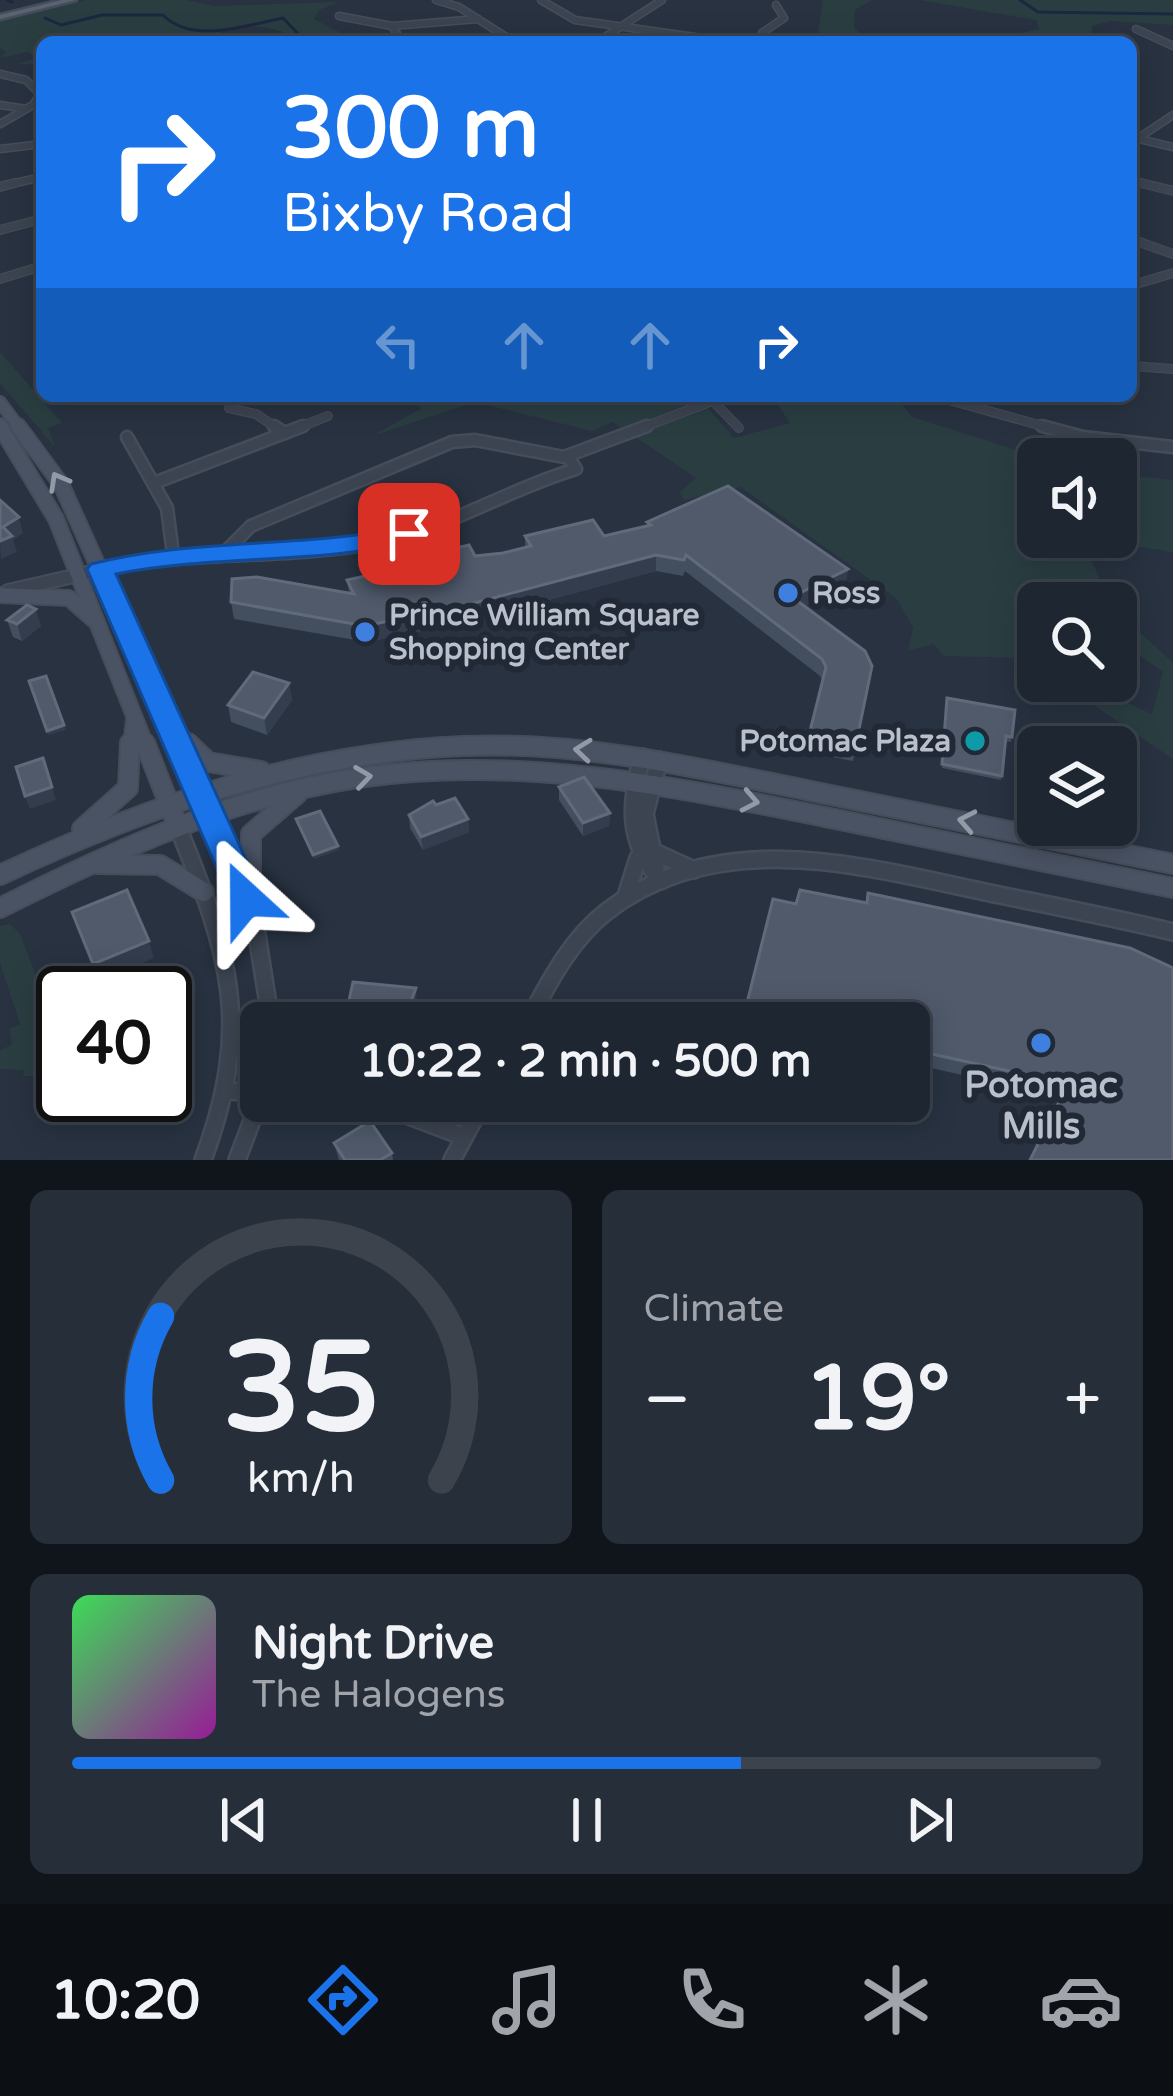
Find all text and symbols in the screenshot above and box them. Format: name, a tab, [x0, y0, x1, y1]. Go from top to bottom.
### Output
text: 300 m	[282, 79, 539, 180]
icon: right	[84, 84, 240, 240]
text: Bixby Road	[282, 181, 574, 246]
icon: left	[365, 312, 431, 378]
icon: ahead	[491, 312, 557, 378]
icon: ahead	[617, 312, 683, 378]
icon: right	[743, 312, 809, 378]
map controls	[1017, 438, 1137, 846]
button: sound	[1017, 438, 1137, 558]
one-way arrow	[49, 472, 72, 493]
pin	[358, 483, 460, 585]
icon: arrive	[376, 501, 442, 567]
place label: Ross	[812, 575, 880, 612]
marker: Ross	[775, 580, 801, 606]
button: search	[1017, 582, 1137, 702]
place label: Prince William Square Shopping Center	[389, 597, 699, 668]
marker: Prince William Square Shopping Center	[352, 619, 378, 645]
place label: Potomac Plaza	[739, 723, 951, 760]
button: layers	[1017, 726, 1137, 846]
marker: Potomac Plaza	[962, 728, 988, 754]
one-way arrow	[573, 738, 592, 763]
one-way arrow	[354, 765, 373, 791]
one-way arrow	[739, 788, 759, 813]
one-way arrow	[957, 809, 977, 835]
position arrow	[183, 836, 309, 962]
speed limit sign: 40	[36, 966, 192, 1122]
marker: Potomac Mills	[1028, 1030, 1054, 1056]
text: 10:22 · 2 min · 500 m	[359, 1035, 811, 1089]
place label: Potomac Mills	[964, 1064, 1118, 1148]
text: Climate	[644, 1285, 784, 1332]
text: 35	[222, 1314, 379, 1465]
text: 19°	[804, 1345, 951, 1454]
text: −	[644, 1360, 691, 1440]
text: +	[1064, 1360, 1101, 1440]
text: km/h	[247, 1453, 355, 1504]
text: Night Drive	[252, 1617, 494, 1671]
text: The Halogens	[252, 1671, 505, 1718]
icon: previous	[211, 1787, 277, 1853]
icon: pause	[554, 1787, 620, 1853]
icon: next	[897, 1787, 963, 1853]
icon: directions	[301, 1958, 385, 2042]
icon: music	[485, 1958, 569, 2042]
icon: phone	[670, 1958, 754, 2042]
icon: climate	[854, 1958, 938, 2042]
icon: car	[1039, 1958, 1123, 2042]
text: 10:20	[50, 1968, 200, 2033]

